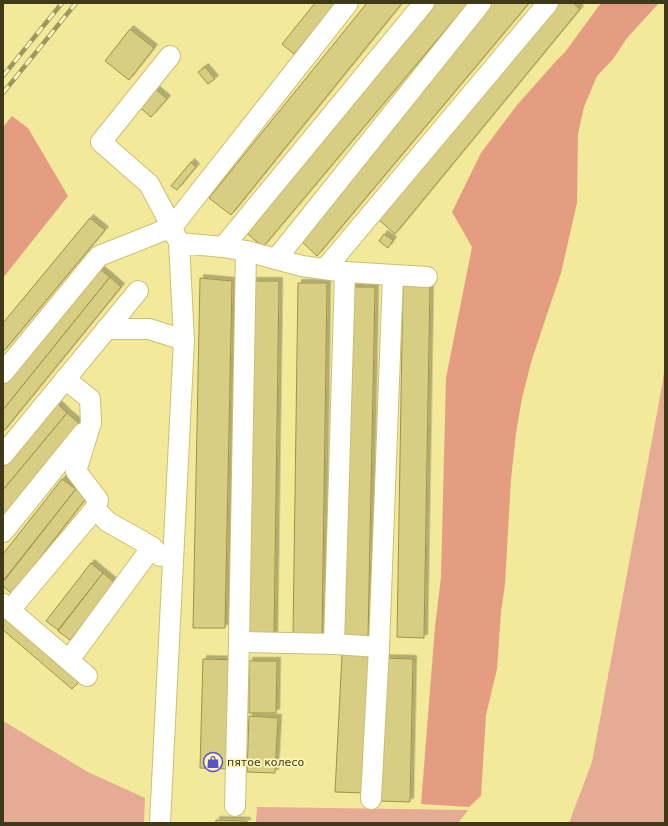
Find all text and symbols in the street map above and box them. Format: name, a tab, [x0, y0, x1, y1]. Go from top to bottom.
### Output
shop icon: пятое колесо	[202, 751, 224, 773]
place label: пятое колесо	[227, 756, 304, 769]

